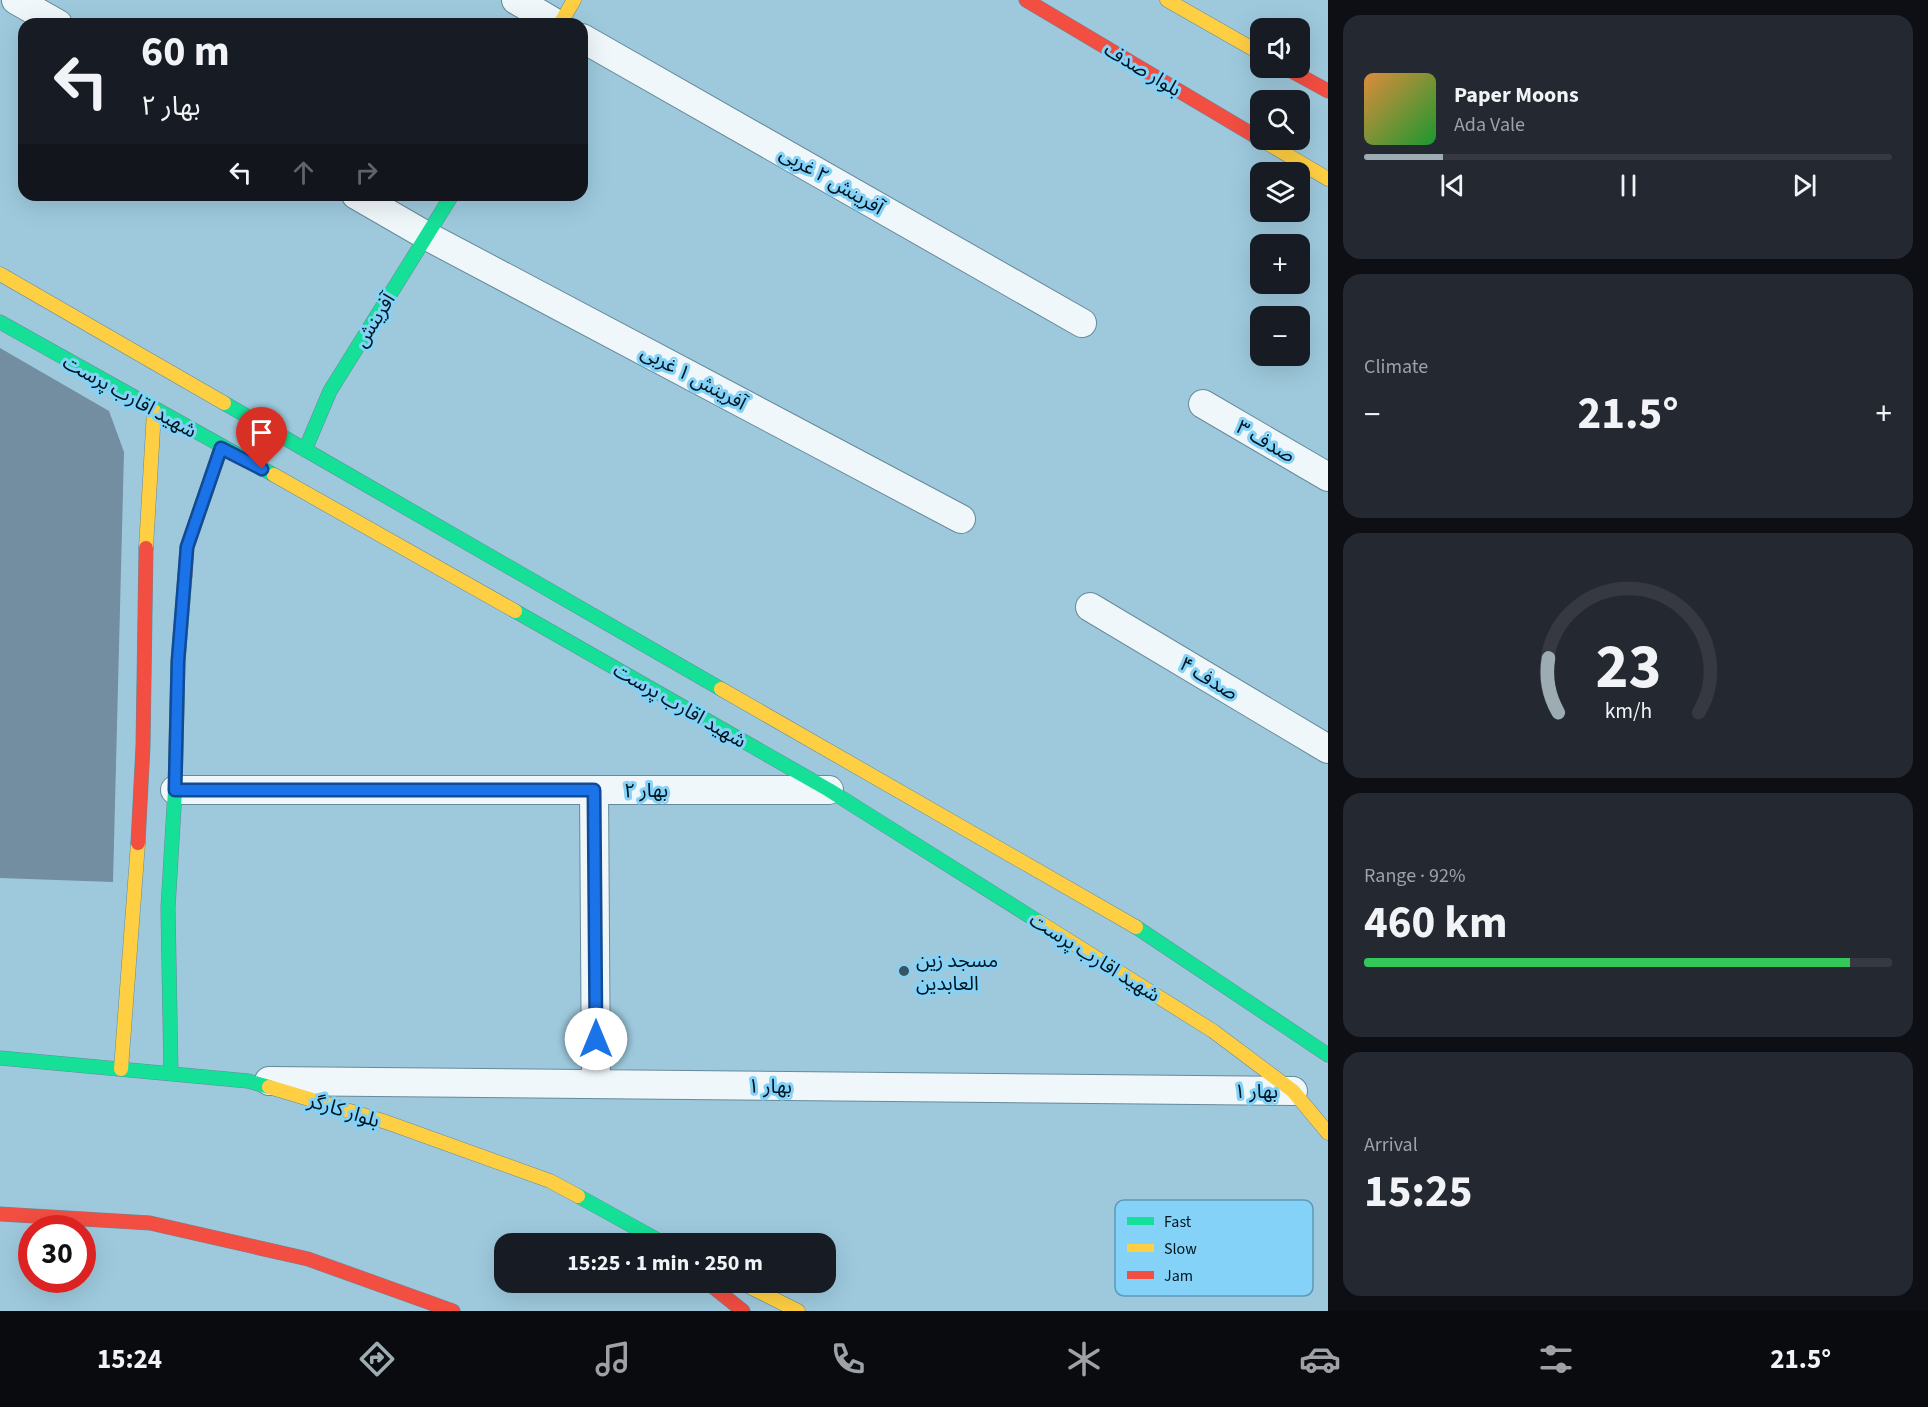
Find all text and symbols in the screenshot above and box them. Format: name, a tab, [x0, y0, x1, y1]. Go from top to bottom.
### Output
map controls	[1250, 18, 1310, 366]
button: sound	[1250, 18, 1310, 78]
text: 60 m	[141, 22, 230, 82]
street label: بلوار صدف	[1099, 36, 1186, 104]
icon: left	[42, 42, 120, 120]
text: Paper Moons	[1454, 79, 1579, 111]
text: بهار ۲	[141, 87, 201, 126]
button: search	[1250, 90, 1310, 150]
text: Ada Vale	[1454, 111, 1525, 139]
street label: آفرینش ۲ غربی	[774, 140, 890, 223]
icon: left	[224, 156, 257, 189]
icon: ahead	[287, 156, 320, 189]
icon: right	[350, 156, 383, 189]
button: layers	[1250, 162, 1310, 222]
icon: previous	[1436, 169, 1469, 202]
icon: pause	[1612, 169, 1645, 202]
icon: next	[1788, 169, 1821, 202]
button: +	[1250, 234, 1310, 294]
street label: آفرینش	[347, 287, 403, 353]
button: −	[1250, 306, 1310, 366]
street label: آفرینش ۱ غربی	[636, 338, 752, 418]
street label: شهید اقارب پرست	[57, 348, 202, 445]
text: Climate	[1364, 353, 1428, 381]
text: 21.5°	[1577, 382, 1679, 446]
text: −	[1364, 391, 1380, 438]
text: +	[1876, 391, 1892, 438]
pin	[236, 407, 287, 469]
street label: صدف ۳	[1231, 414, 1300, 470]
icon: arrive	[245, 416, 278, 449]
text: 23	[1595, 623, 1661, 712]
street label: صدف ۴	[1174, 650, 1243, 707]
street label: شهید اقارب پرست	[608, 656, 751, 755]
text: km/h	[1604, 696, 1652, 727]
street label: بهار ۲	[624, 777, 668, 805]
text: Range · 92%	[1364, 862, 1465, 890]
text: 460 km	[1364, 891, 1508, 955]
street label: شهید اقارب پرست	[1024, 906, 1165, 1009]
place label: مسجد زین العابدین	[916, 947, 998, 998]
marker: مسجد زین العابدین	[897, 964, 911, 978]
position arrow	[564, 1007, 628, 1071]
street label: بهار ۱	[748, 1073, 792, 1101]
street label: بهار ۱	[1234, 1078, 1278, 1106]
street label: بلوار کارگر	[303, 1087, 383, 1135]
text: Arrival	[1364, 1131, 1418, 1159]
text: 15:25	[1364, 1160, 1473, 1224]
legend	[1115, 1200, 1313, 1296]
text: Fast	[1164, 1211, 1192, 1233]
speed limit sign: 30	[18, 1215, 96, 1293]
text: Slow	[1164, 1238, 1197, 1260]
text: 15:25 · 1 min · 250 m	[567, 1247, 763, 1279]
text: Jam	[1164, 1265, 1193, 1287]
icon: directions	[356, 1338, 398, 1380]
icon: music	[592, 1338, 634, 1380]
icon: phone	[827, 1338, 869, 1380]
icon: climate	[1063, 1338, 1105, 1380]
icon: car	[1299, 1338, 1341, 1380]
icon: filters	[1535, 1338, 1577, 1380]
text: 15:24	[97, 1340, 162, 1379]
text: 21.5°	[1770, 1340, 1831, 1379]

